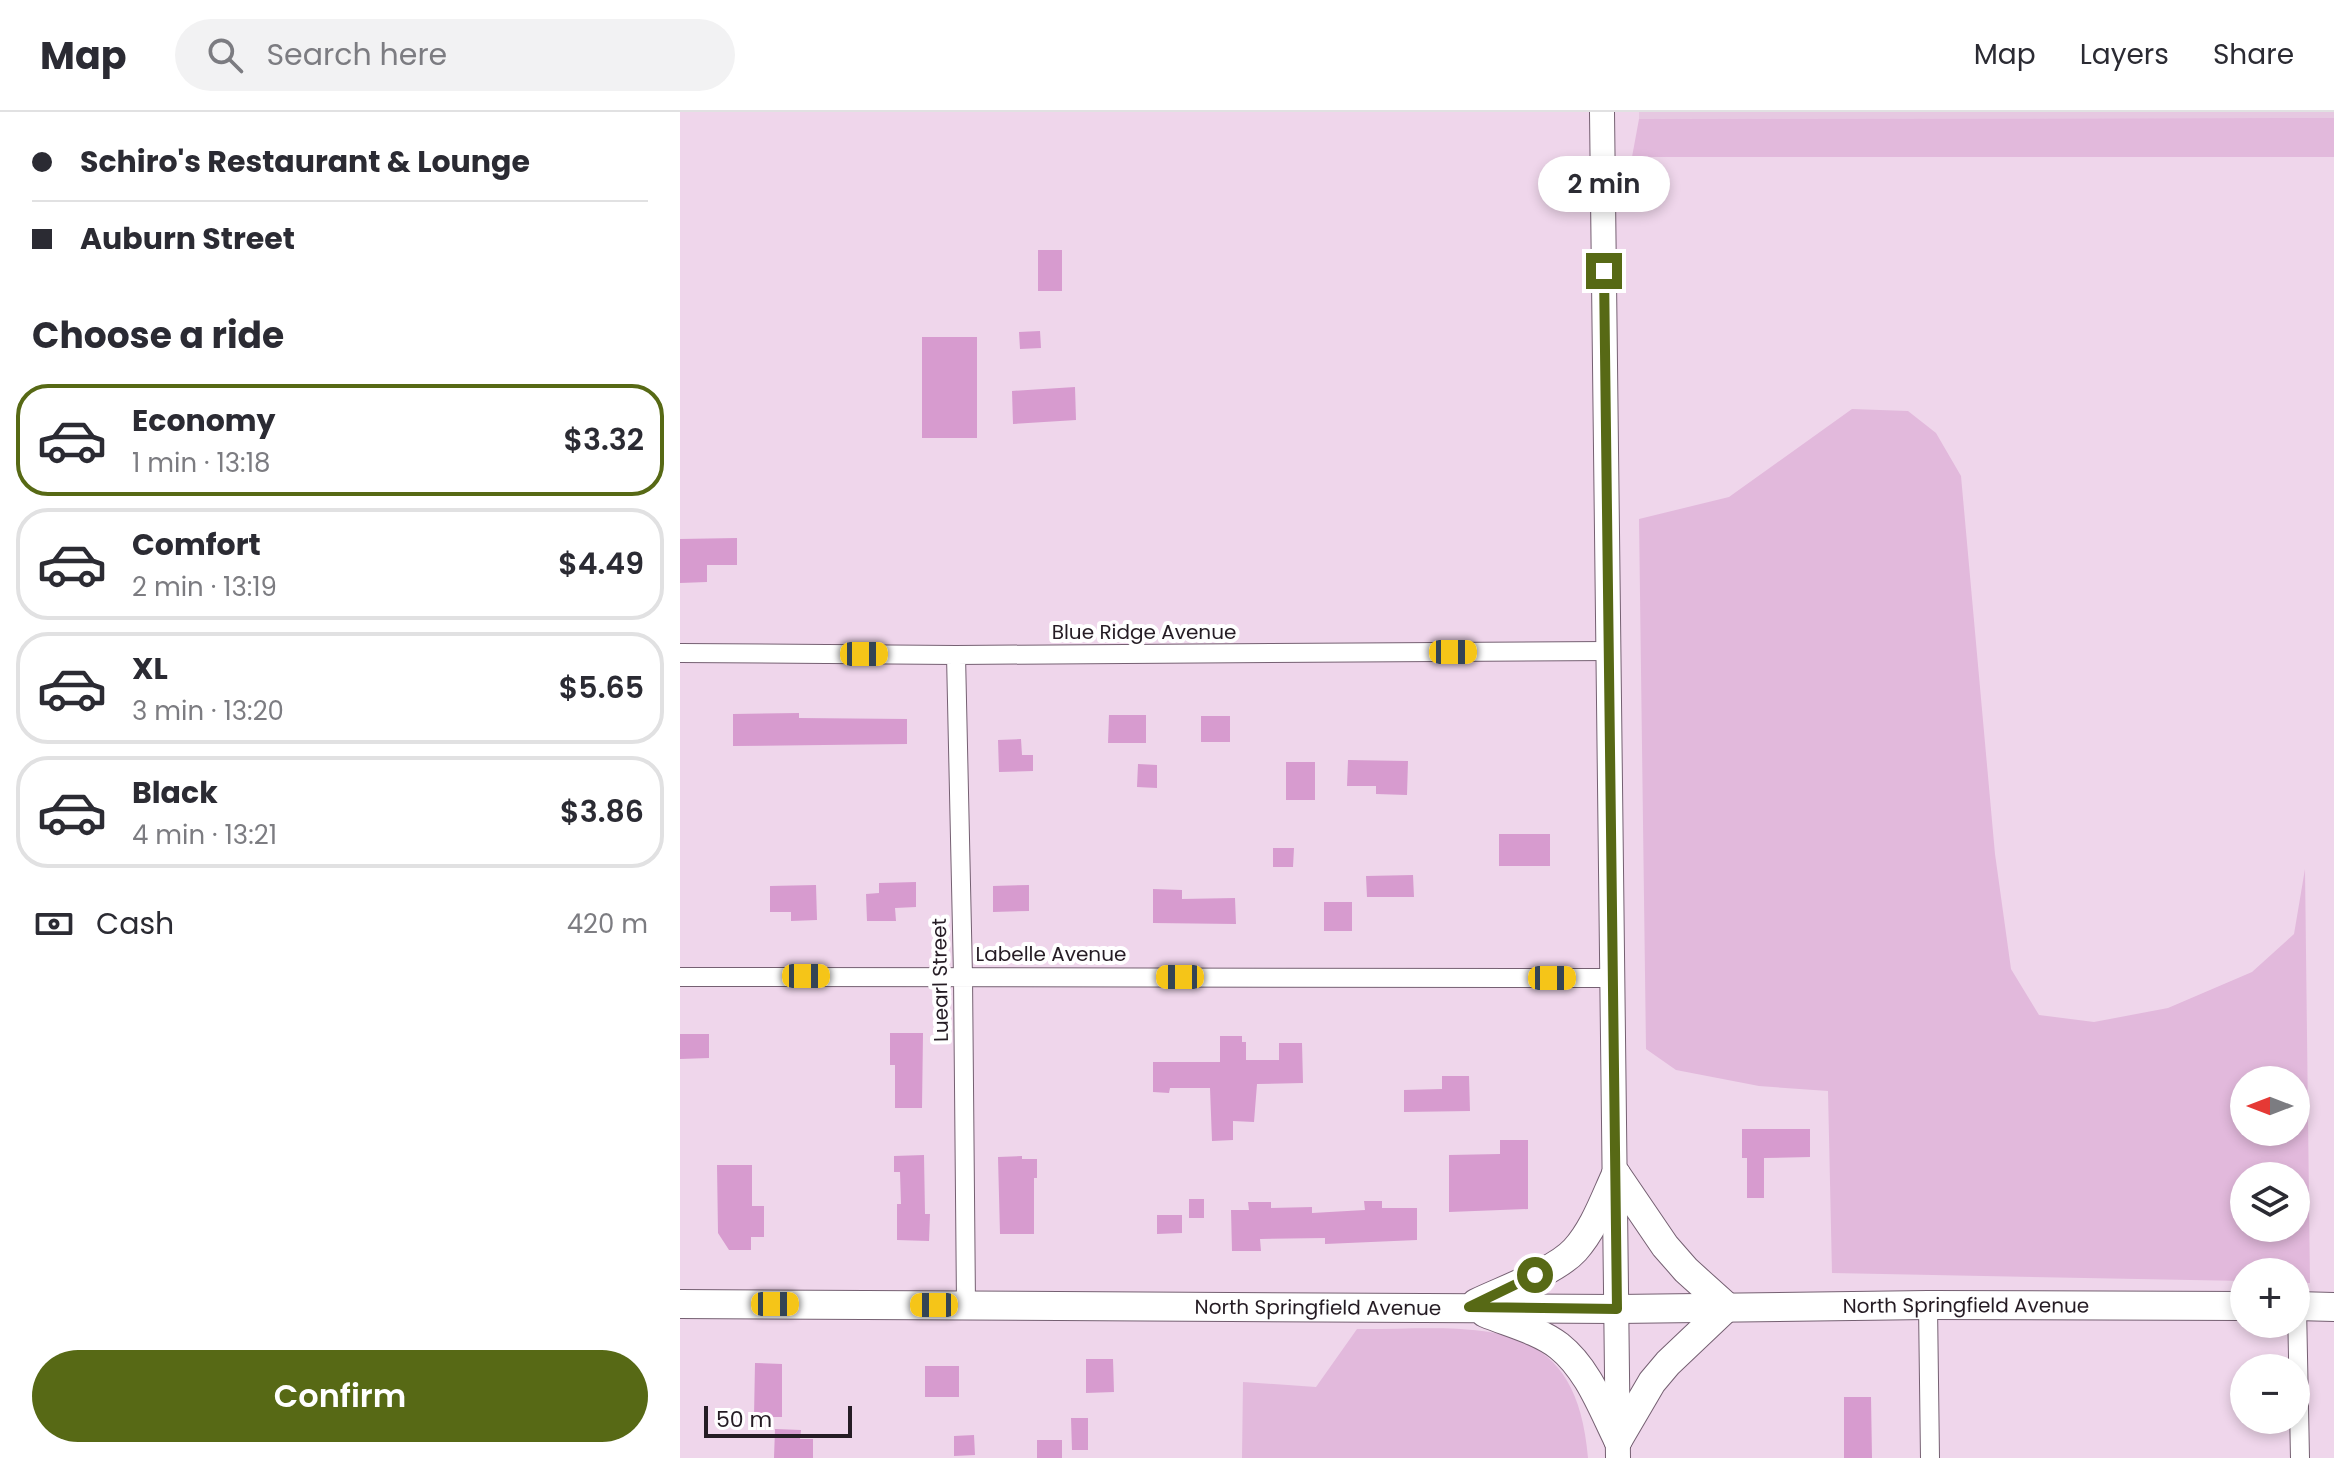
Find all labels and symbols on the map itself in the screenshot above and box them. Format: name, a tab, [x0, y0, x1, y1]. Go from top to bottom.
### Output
callout: 2 min	[1538, 155, 1670, 211]
route end	[1586, 253, 1622, 289]
street label: Blue Ridge Avenue	[1052, 618, 1236, 646]
car	[1429, 640, 1477, 664]
car	[840, 642, 888, 666]
street label: Luearl Street	[925, 918, 955, 1042]
street label: Labelle Avenue	[976, 940, 1126, 968]
car	[782, 964, 830, 988]
car	[1156, 965, 1204, 989]
car	[1528, 966, 1576, 990]
north arrow	[2230, 1066, 2310, 1146]
route start	[1517, 1257, 1553, 1293]
street label: North Springfield Avenue	[1842, 1291, 2089, 1320]
car	[751, 1292, 799, 1316]
car	[910, 1293, 958, 1317]
street label: North Springfield Avenue	[1195, 1293, 1441, 1322]
scale bar	[704, 1402, 852, 1438]

